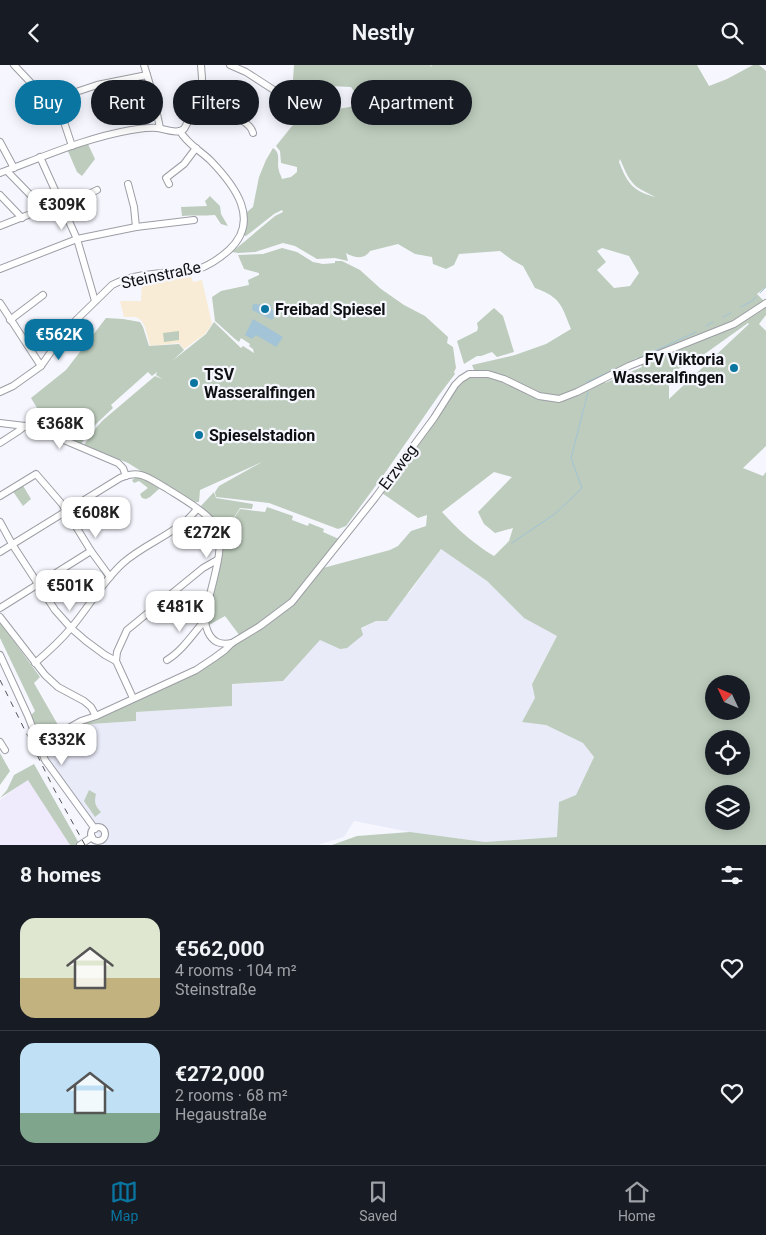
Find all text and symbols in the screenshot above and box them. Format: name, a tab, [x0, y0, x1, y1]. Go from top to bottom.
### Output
icon: back	[20, 19, 48, 47]
icon: search	[718, 19, 746, 47]
text: Nestly	[352, 20, 414, 45]
chip: Buy	[15, 80, 81, 125]
chip: Rent	[91, 80, 163, 125]
chip: Filters	[173, 80, 259, 125]
chip: New	[269, 80, 341, 125]
chip: Apartment	[351, 80, 472, 125]
pin: €309K	[27, 189, 97, 231]
text: €309K	[39, 195, 85, 214]
street label: Steinstraße	[119, 257, 203, 293]
place label: Freibad Spiesel	[275, 300, 386, 319]
marker: Freibad Spiesel	[259, 303, 271, 315]
pin: €562K	[24, 319, 94, 361]
text: €562K	[36, 325, 82, 344]
place label: FV Viktoria Wasseralfingen	[613, 350, 724, 387]
marker: FV Viktoria Wasseralfingen	[728, 362, 740, 374]
place label: TSV Wasseralfingen	[204, 365, 315, 402]
marker: TSV Wasseralfingen	[188, 377, 200, 389]
pin: €368K	[25, 407, 95, 450]
text: €368K	[37, 414, 83, 433]
place label: Spieselstadion	[209, 426, 315, 445]
marker: Spieselstadion	[193, 429, 205, 441]
street label: Erzweg	[375, 441, 421, 493]
pin: €608K	[61, 497, 131, 539]
text: €608K	[73, 503, 119, 522]
pin: €272K	[172, 517, 242, 559]
text: €272K	[184, 523, 230, 542]
pin: €501K	[35, 569, 105, 612]
text: €501K	[47, 576, 93, 595]
pin: €481K	[145, 591, 215, 633]
text: €481K	[157, 597, 203, 616]
north arrow	[705, 675, 750, 720]
map controls	[705, 675, 750, 830]
pin: €332K	[27, 723, 97, 766]
text: €332K	[39, 730, 85, 749]
button: locate	[705, 730, 750, 775]
button: layers	[705, 785, 750, 830]
icon: filters	[718, 861, 746, 889]
text: 8 homes	[20, 863, 101, 887]
text: €562,000	[175, 937, 265, 961]
icon: home	[60, 938, 120, 998]
icon: heart	[718, 954, 746, 982]
text: 4 rooms · 104 m²	[175, 961, 297, 980]
text: Steinstraße	[175, 980, 256, 999]
text: €272,000	[175, 1062, 265, 1086]
icon: home	[60, 1063, 120, 1123]
icon: heart	[718, 1079, 746, 1107]
text: 2 rooms · 68 m²	[175, 1086, 288, 1105]
text: Hegaustraße	[175, 1105, 267, 1124]
tab: Map	[110, 1178, 138, 1224]
tab: Saved	[359, 1178, 397, 1224]
tab: Home	[618, 1178, 656, 1224]

